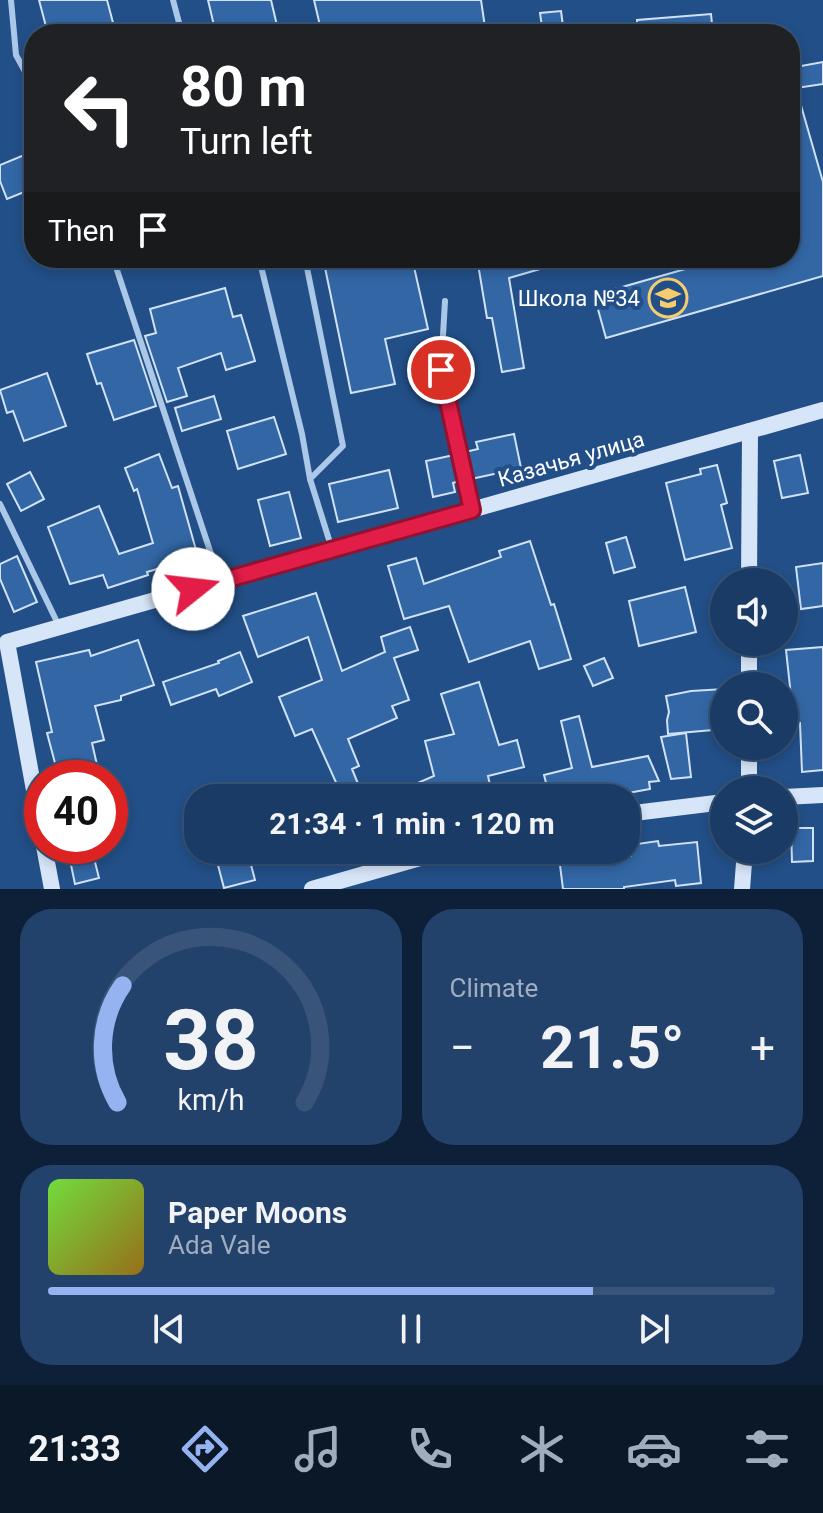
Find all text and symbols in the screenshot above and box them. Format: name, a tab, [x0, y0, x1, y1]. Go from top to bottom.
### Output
text: 80 m	[180, 54, 307, 120]
icon: left	[48, 56, 152, 160]
text: Turn left	[180, 121, 313, 163]
icon: arrive	[131, 208, 175, 252]
text: Then	[48, 213, 115, 248]
school or university icon: Школа №34	[647, 277, 689, 319]
place label: Школа №34	[518, 286, 640, 311]
pin	[407, 336, 475, 404]
icon: arrive	[419, 348, 463, 392]
street label: Казачья улица	[495, 426, 647, 492]
position arrow	[151, 547, 235, 631]
map controls	[710, 568, 798, 864]
button: sound	[710, 568, 798, 656]
button: search	[710, 672, 798, 760]
speed limit sign: 40	[24, 760, 128, 864]
button: layers	[710, 776, 798, 864]
text: 21:34 · 1 min · 120 m	[269, 806, 555, 841]
text: Climate	[450, 973, 538, 1003]
text: 38	[163, 992, 258, 1089]
text: 21.5°	[540, 1012, 684, 1083]
text: −	[450, 1022, 475, 1074]
text: +	[750, 1022, 775, 1074]
text: km/h	[177, 1083, 244, 1117]
text: Paper Moons	[168, 1195, 347, 1230]
text: Ada Vale	[168, 1230, 270, 1260]
icon: previous	[147, 1307, 191, 1351]
icon: pause	[389, 1307, 433, 1351]
icon: next	[632, 1307, 676, 1351]
icon: directions	[177, 1421, 233, 1477]
icon: music	[290, 1421, 346, 1477]
icon: phone	[402, 1421, 458, 1477]
icon: climate	[514, 1421, 570, 1477]
icon: car	[626, 1421, 682, 1477]
icon: filters	[739, 1421, 795, 1477]
text: 21:33	[28, 1428, 121, 1470]

